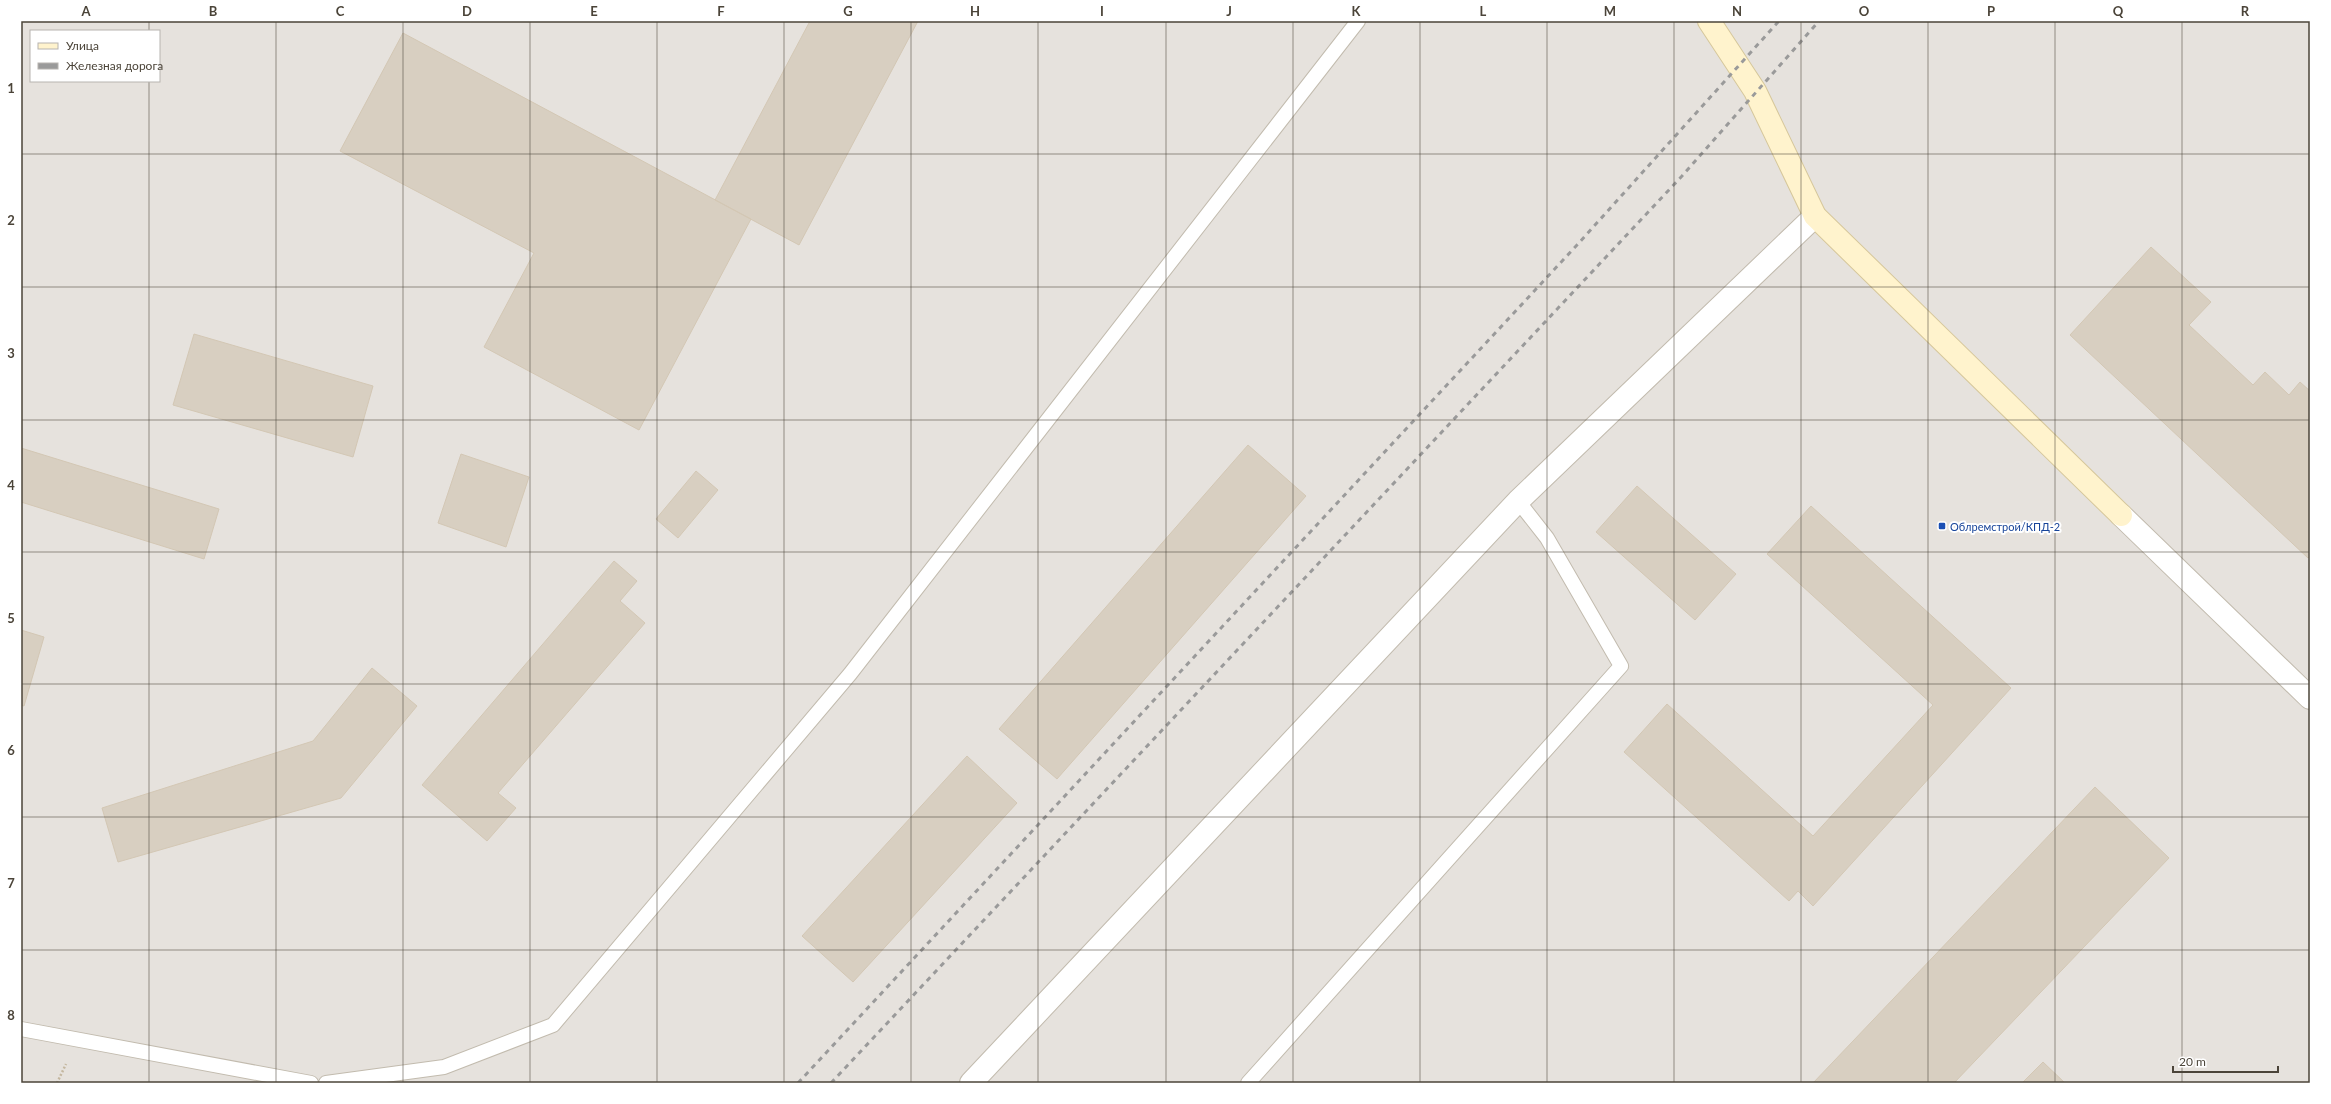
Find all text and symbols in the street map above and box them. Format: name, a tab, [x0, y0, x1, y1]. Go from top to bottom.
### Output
text: A	[80, 3, 91, 19]
text: B	[209, 3, 218, 19]
text: C	[336, 3, 345, 19]
text: D	[462, 3, 472, 19]
text: E	[590, 3, 598, 19]
text: F	[717, 3, 725, 19]
text: G	[843, 3, 853, 19]
text: H	[970, 3, 980, 19]
text: I	[1100, 3, 1104, 19]
text: J	[1226, 3, 1232, 19]
text: K	[1352, 3, 1362, 19]
text: L	[1480, 3, 1487, 19]
text: M	[1604, 3, 1616, 19]
text: N	[1732, 3, 1742, 19]
text: O	[1859, 3, 1870, 19]
text: P	[1987, 3, 1995, 19]
text: Q	[2113, 3, 2124, 19]
text: R	[2241, 3, 2250, 19]
legend	[30, 30, 160, 82]
text: Улица	[66, 38, 99, 53]
text: Железная дорога	[66, 58, 163, 73]
text: 1	[7, 80, 15, 96]
text: 2	[7, 212, 15, 228]
text: 3	[7, 345, 15, 361]
text: 4	[7, 477, 15, 493]
place label: Облремстрой/КПД-2	[1950, 520, 2060, 533]
marker: Облремстрой/КПД-2	[1937, 521, 1947, 531]
text: 5	[7, 610, 15, 626]
text: 6	[7, 742, 15, 758]
text: 7	[7, 875, 15, 891]
text: 8	[7, 1007, 15, 1023]
scale bar	[2173, 1048, 2278, 1074]
text: 20 m	[2179, 1054, 2206, 1069]

